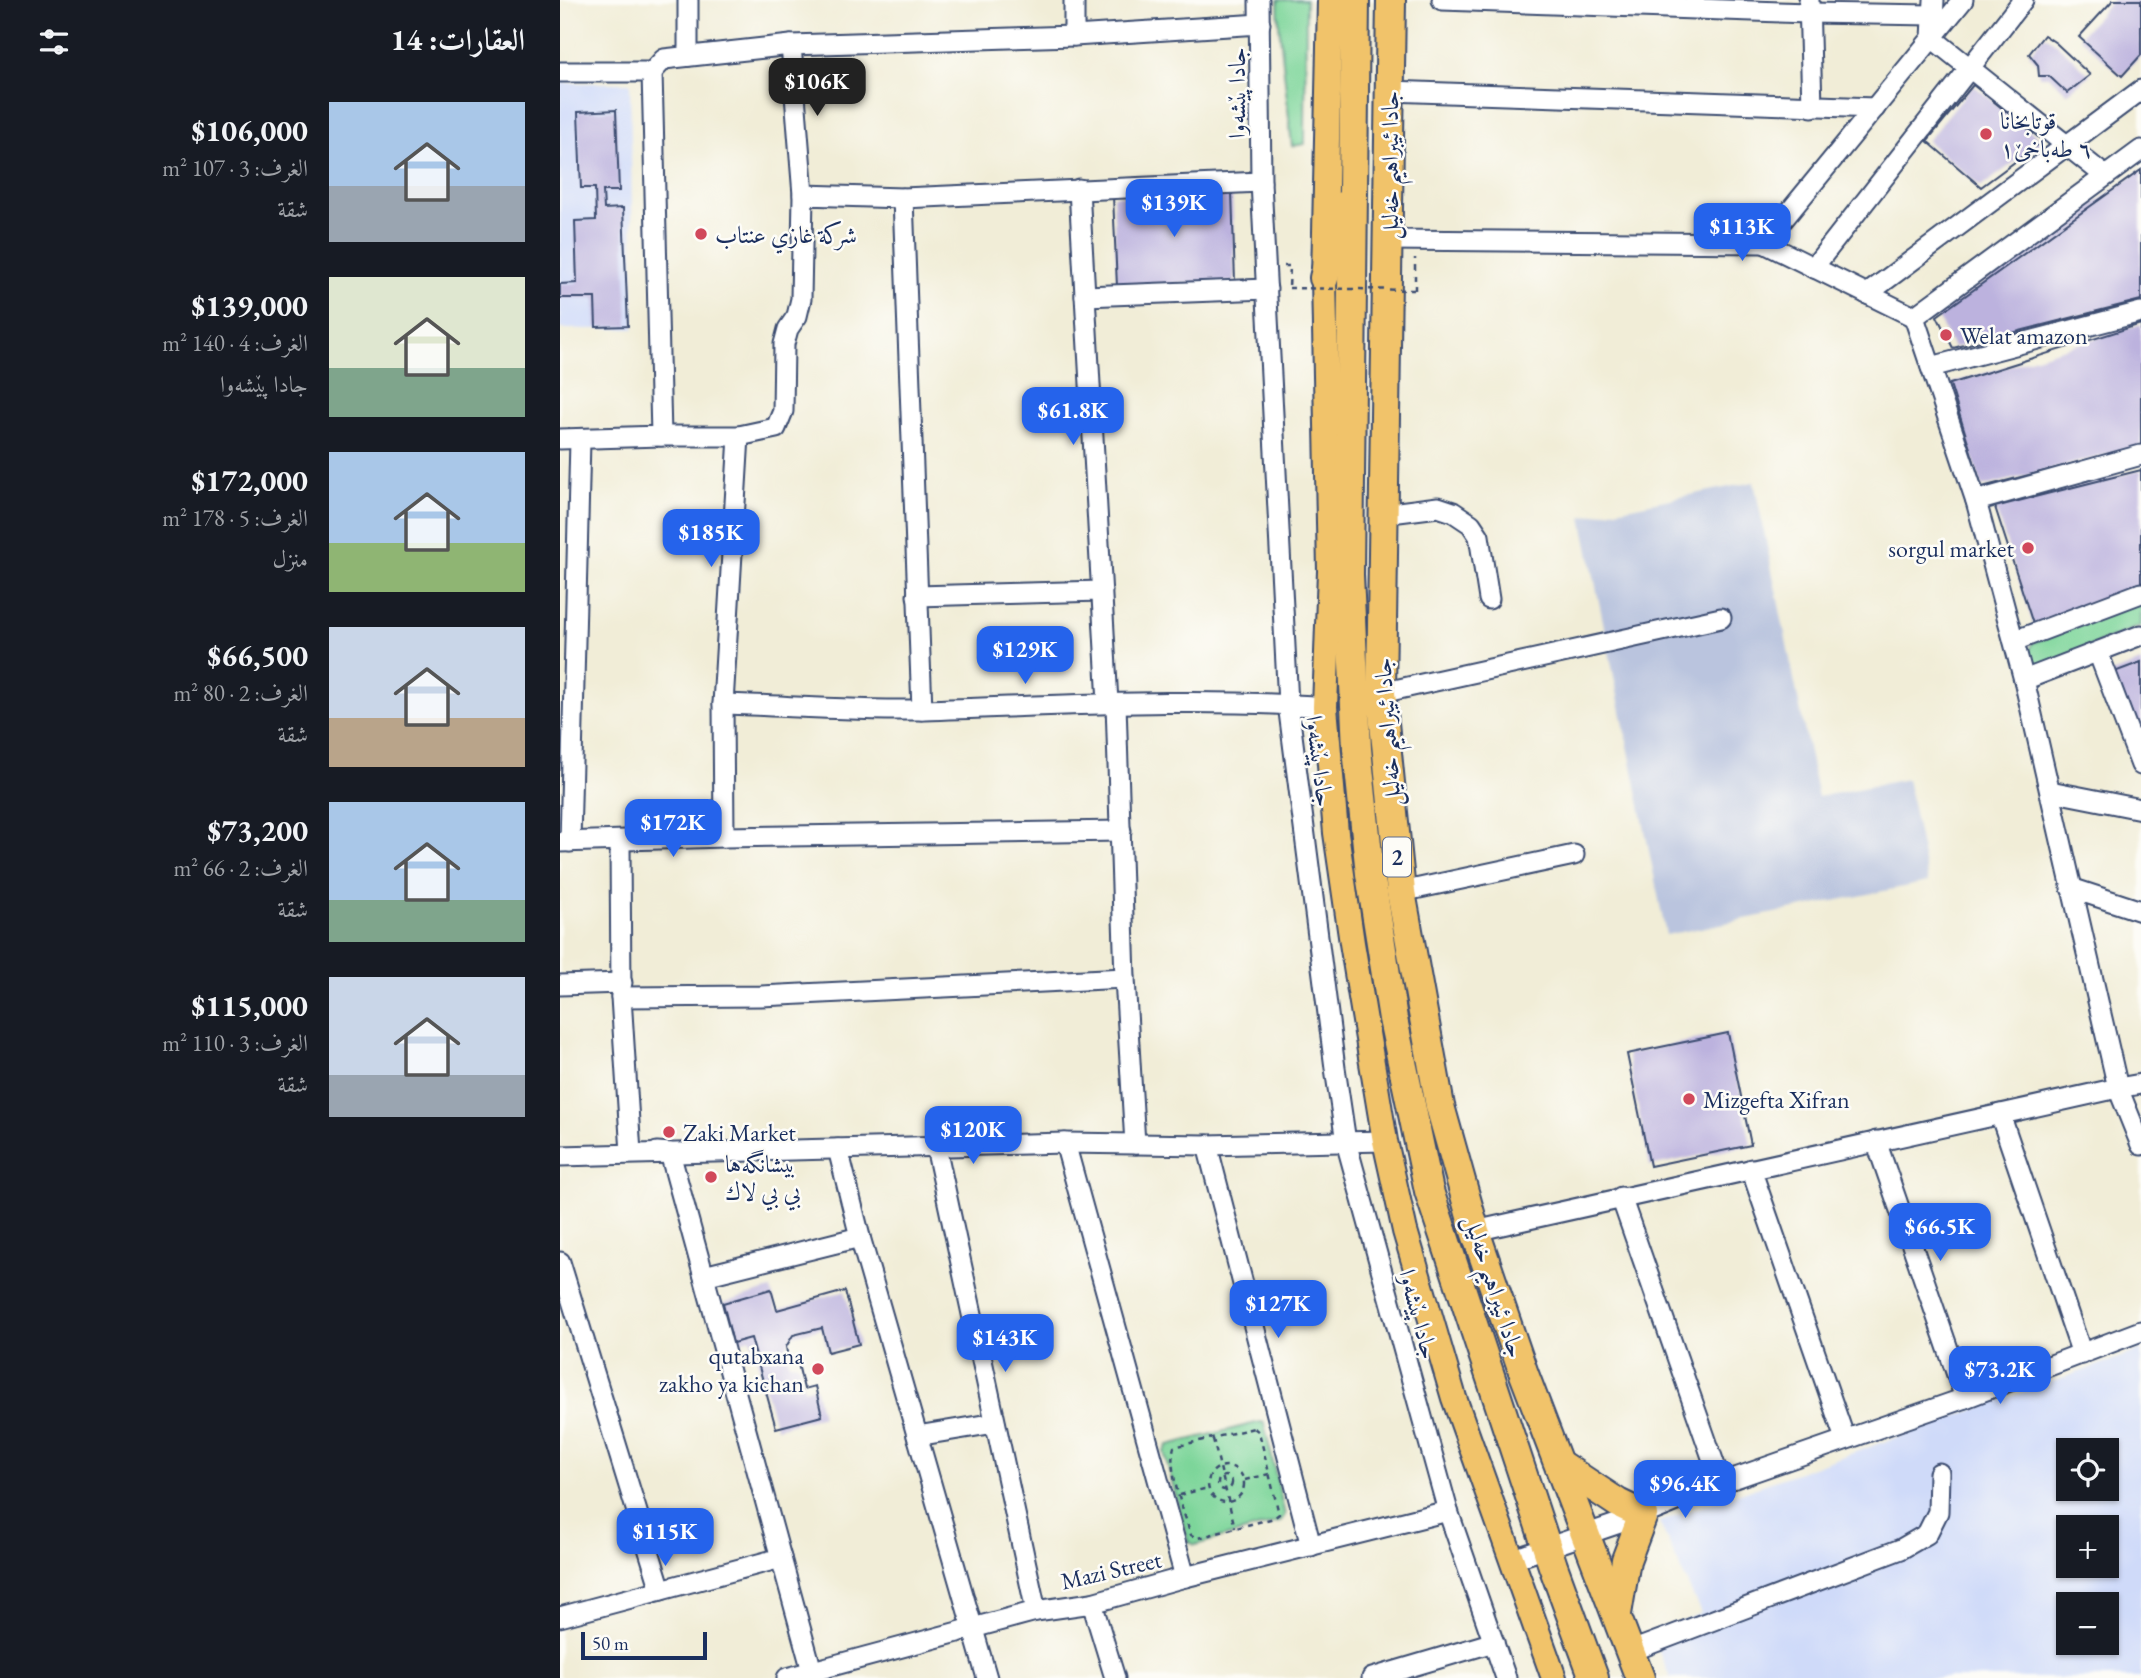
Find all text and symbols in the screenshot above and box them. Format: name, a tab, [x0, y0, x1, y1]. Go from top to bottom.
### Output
text: العقارات: 14	[390, 20, 525, 59]
icon: filters	[35, 23, 73, 61]
street label: جادا پێشەوا	[1221, 47, 1253, 139]
pin: $106K	[768, 58, 866, 118]
text: $106K	[785, 66, 849, 96]
street label: جادا ئیبراهیم خەلیل	[1374, 91, 1414, 239]
place label: قوتابخانا ۱٦ طەباخێ	[2000, 105, 2092, 164]
text: $106,000	[192, 111, 308, 150]
marker: قوتابخانا ۱٦ طەباخێ	[1978, 126, 1994, 142]
icon: home	[385, 130, 469, 214]
text: الغرف: 3 · 107 m²	[162, 153, 308, 183]
pin: $139K	[1125, 180, 1223, 239]
text: $139K	[1142, 187, 1206, 217]
text: شقة	[278, 194, 308, 224]
pin: $113K	[1693, 204, 1791, 263]
text: $113K	[1710, 211, 1774, 241]
place label: شركة غازي عنتاب	[715, 219, 857, 254]
marker: شركة غازي عنتاب	[693, 226, 709, 242]
text: $139,000	[192, 286, 308, 325]
icon: home	[385, 305, 469, 389]
place label: Welat amazon	[1960, 320, 2088, 351]
marker: Welat amazon	[1938, 327, 1954, 343]
text: الغرف: 4 · 140 m²	[162, 328, 308, 358]
text: جادا پێشەوا	[220, 369, 308, 399]
pin: $61.8K	[1016, 388, 1130, 447]
text: $61.8K	[1038, 395, 1108, 425]
text: $172,000	[192, 461, 308, 500]
icon: home	[385, 480, 469, 564]
text: الغرف: 5 · 178 m²	[162, 503, 308, 533]
pin: $185K	[662, 510, 760, 569]
text: $185K	[679, 517, 743, 547]
place label: sorgul market	[1888, 533, 2014, 564]
marker: sorgul market	[2020, 540, 2036, 556]
text: منزل	[273, 544, 308, 574]
pin: $129K	[976, 626, 1074, 686]
text: $129K	[993, 634, 1057, 664]
text: $66,500	[207, 636, 308, 675]
icon: home	[385, 655, 469, 739]
street label: جادا ئیبراهیم خەلیل	[1366, 656, 1417, 807]
text: الغرف: 2 · 80 m²	[173, 678, 308, 708]
street label: جادا پێشەوا	[1298, 714, 1341, 809]
text: شقة	[278, 719, 308, 749]
pin: $172K	[624, 800, 722, 859]
text: $172K	[641, 807, 705, 837]
text: $73,200	[207, 811, 308, 850]
icon: home	[385, 830, 469, 914]
road number: 2	[1383, 838, 1411, 876]
text: الغرف: 2 · 66 m²	[173, 853, 308, 883]
text: شقة	[278, 894, 308, 924]
text: $115,000	[192, 986, 308, 1025]
icon: home	[385, 1005, 469, 1089]
text: الغرف: 3 · 110 m²	[162, 1028, 308, 1058]
text: شقة	[278, 1069, 308, 1099]
place label: Mizgefta Xifran	[1703, 1084, 1850, 1115]
marker: Mizgefta Xifran	[1681, 1091, 1697, 1107]
pin: $120K	[924, 1106, 1022, 1166]
text: $120K	[941, 1114, 1005, 1144]
place label: Zaki Market	[683, 1117, 796, 1148]
marker: Zaki Market	[661, 1124, 677, 1140]
place label: بيشانگه‌ها بي بي لاك	[725, 1148, 801, 1211]
marker: بيشانگه‌ها بي بي لاك	[703, 1169, 719, 1185]
pin: $66.5K	[1883, 1204, 1997, 1263]
street label: جادا ئیبراهیم خەلیل	[1449, 1210, 1533, 1364]
text: $66.5K	[1905, 1211, 1975, 1241]
street label: جادا پێشەوا	[1391, 1266, 1446, 1363]
pin: $127K	[1229, 1280, 1327, 1340]
text: $127K	[1246, 1288, 1310, 1318]
pin: $143K	[956, 1314, 1054, 1374]
text: $143K	[973, 1322, 1037, 1352]
place label: qutabxana zakho ya kichan	[659, 1340, 804, 1399]
pin: $73.2K	[1943, 1346, 2057, 1406]
text: $73.2K	[1965, 1354, 2035, 1384]
marker: qutabxana zakho ya kichan	[810, 1361, 826, 1377]
map controls	[2056, 1438, 2119, 1655]
button: locate	[2056, 1438, 2119, 1501]
pin: $96.4K	[1628, 1460, 1742, 1520]
text: $96.4K	[1650, 1468, 1720, 1498]
pin: $115K	[616, 1508, 714, 1568]
button: +	[2056, 1515, 2119, 1578]
text: $115K	[633, 1516, 697, 1546]
street label: Mazi Street	[1057, 1543, 1165, 1597]
button: −	[2056, 1592, 2119, 1655]
scale bar	[581, 1629, 707, 1661]
text: 50 m	[592, 1631, 629, 1656]

